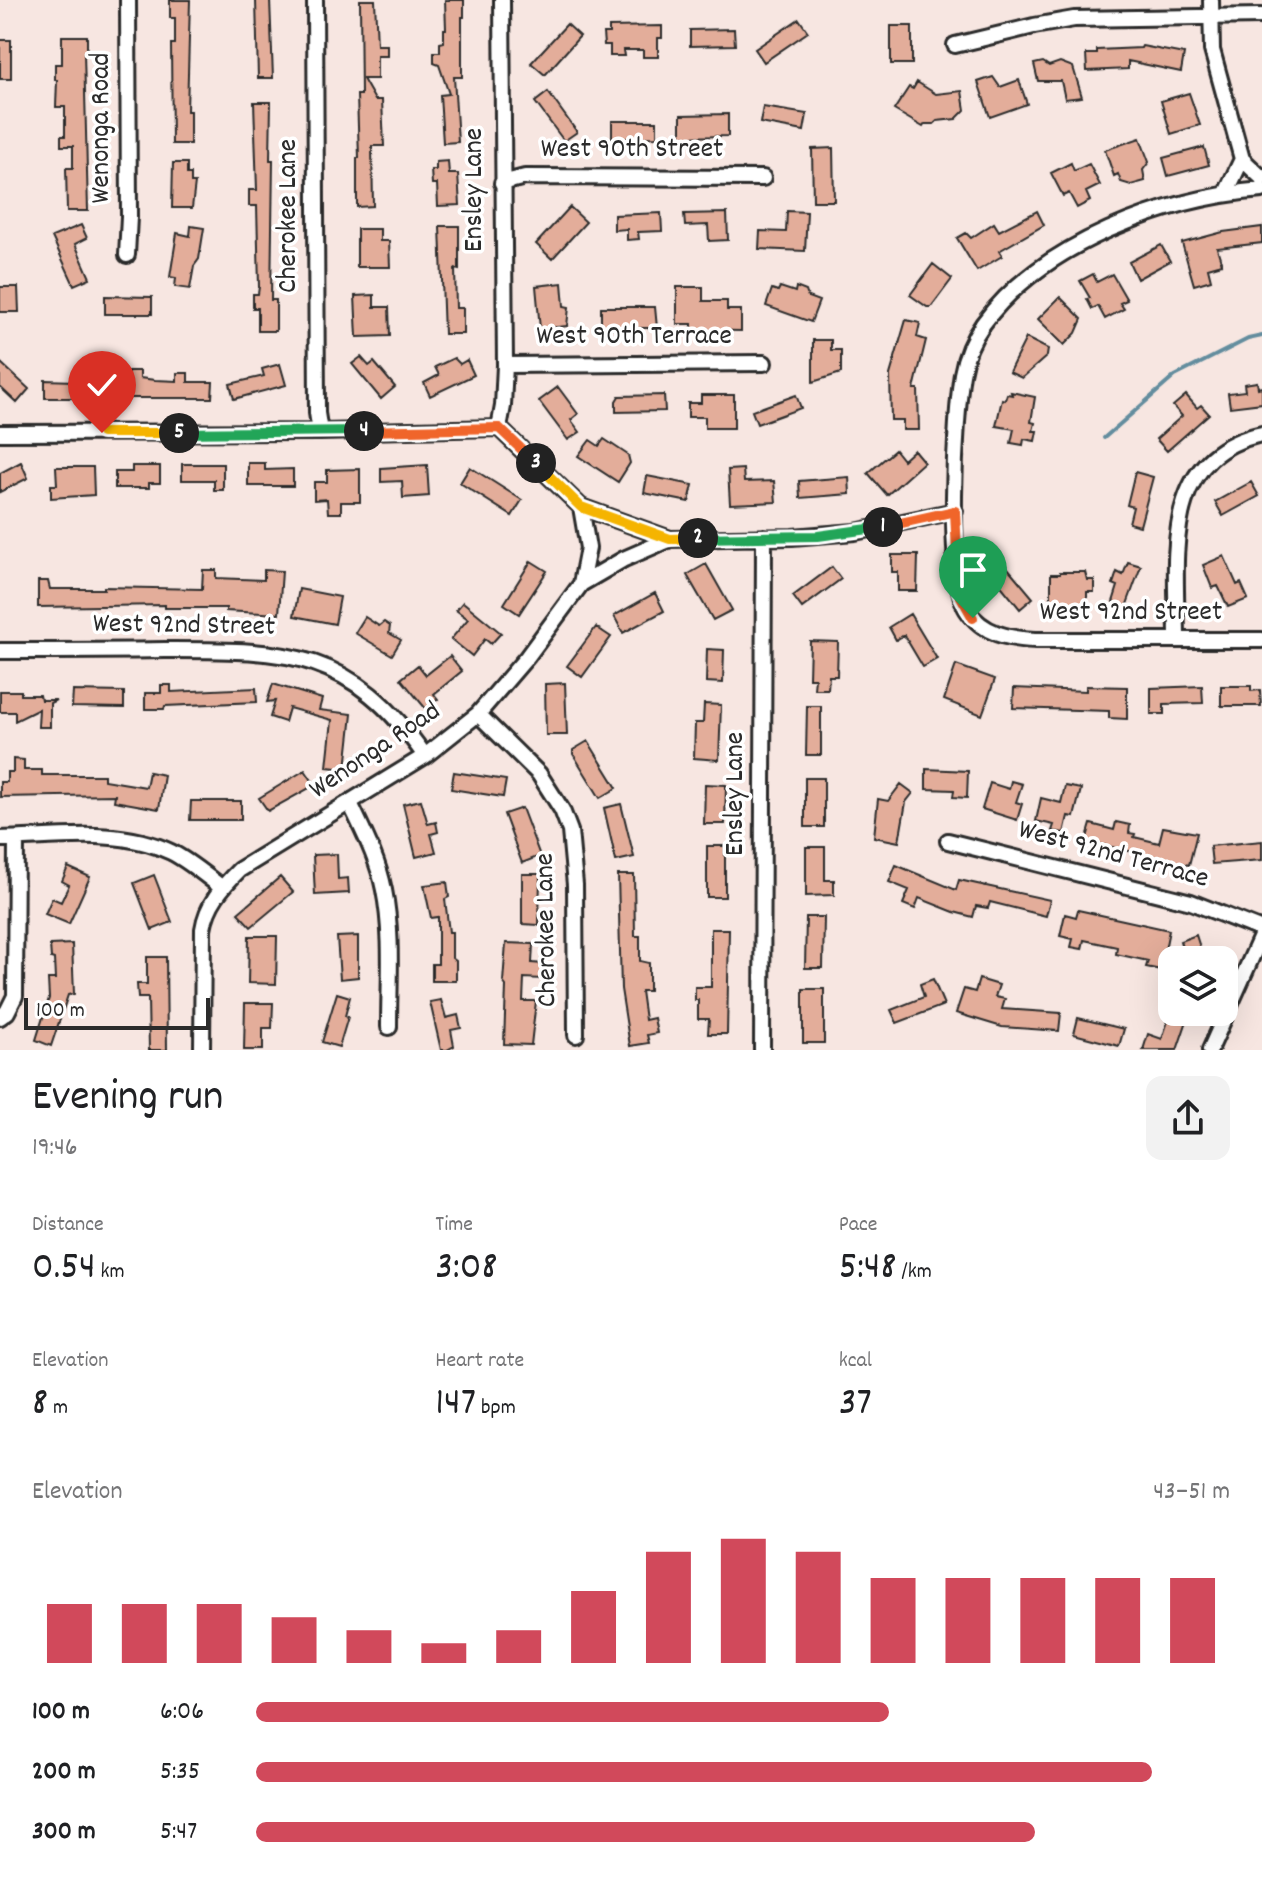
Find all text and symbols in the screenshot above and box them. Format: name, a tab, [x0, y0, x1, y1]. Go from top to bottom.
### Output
street label: Wenonga Road	[83, 53, 123, 203]
street label: Ensley Lane	[456, 128, 496, 252]
street label: West 90th Street	[541, 131, 723, 171]
street label: Cherokee Lane	[270, 139, 310, 293]
street label: West 90th Terrace	[536, 318, 732, 358]
pin	[68, 351, 136, 433]
icon: check	[80, 363, 124, 407]
pin: 4	[344, 411, 384, 451]
pin: 5	[159, 413, 199, 453]
text: 4	[359, 415, 369, 446]
text: 5	[174, 417, 184, 448]
pin: 3	[516, 443, 556, 483]
text: 3	[531, 447, 541, 478]
pin: 1	[863, 507, 903, 547]
text: 1	[881, 511, 885, 542]
pin: 2	[678, 518, 718, 558]
text: 2	[693, 522, 703, 553]
pin	[939, 536, 1007, 618]
icon: arrive	[951, 548, 995, 592]
street label: West 92nd Street	[1040, 594, 1222, 634]
street label: West 92nd Street	[92, 605, 276, 649]
street label: Wenonga Road	[302, 693, 450, 811]
street label: Ensley Lane	[717, 732, 757, 856]
street label: West 92nd Terrace	[1013, 811, 1213, 901]
street label: Cherokee Lane	[527, 853, 569, 1007]
map controls	[1158, 946, 1238, 1026]
button: layers	[1158, 946, 1238, 1026]
scale bar	[24, 994, 210, 1030]
text: 100 m	[36, 996, 85, 1027]
text: Evening run	[32, 1068, 223, 1131]
button: share	[1146, 1076, 1230, 1160]
text: 19:46	[32, 1130, 77, 1167]
text: Distance	[32, 1210, 104, 1241]
text: Time	[435, 1210, 473, 1241]
text: Pace	[839, 1210, 878, 1241]
text: 0.54	[32, 1241, 96, 1298]
text: 3:08	[435, 1241, 498, 1298]
text: 5:48	[839, 1241, 896, 1298]
text: km	[96, 1257, 125, 1288]
text: /km	[896, 1257, 932, 1288]
text: Elevation	[32, 1346, 109, 1377]
text: Heart rate	[435, 1346, 524, 1377]
text: kcal	[839, 1346, 872, 1377]
text: 8	[32, 1377, 48, 1434]
text: 147	[435, 1377, 476, 1434]
text: 37	[839, 1377, 872, 1434]
text: m	[48, 1393, 68, 1424]
text: bpm	[476, 1393, 516, 1424]
text: Elevation	[32, 1474, 122, 1511]
text: 43–51 m	[1153, 1474, 1230, 1511]
text: 100 m	[32, 1694, 90, 1731]
text: 6:06	[160, 1694, 204, 1731]
text: 200 m	[32, 1754, 96, 1791]
text: 5:35	[160, 1754, 200, 1791]
text: 300 m	[32, 1814, 96, 1851]
text: 5:47	[160, 1814, 197, 1851]

